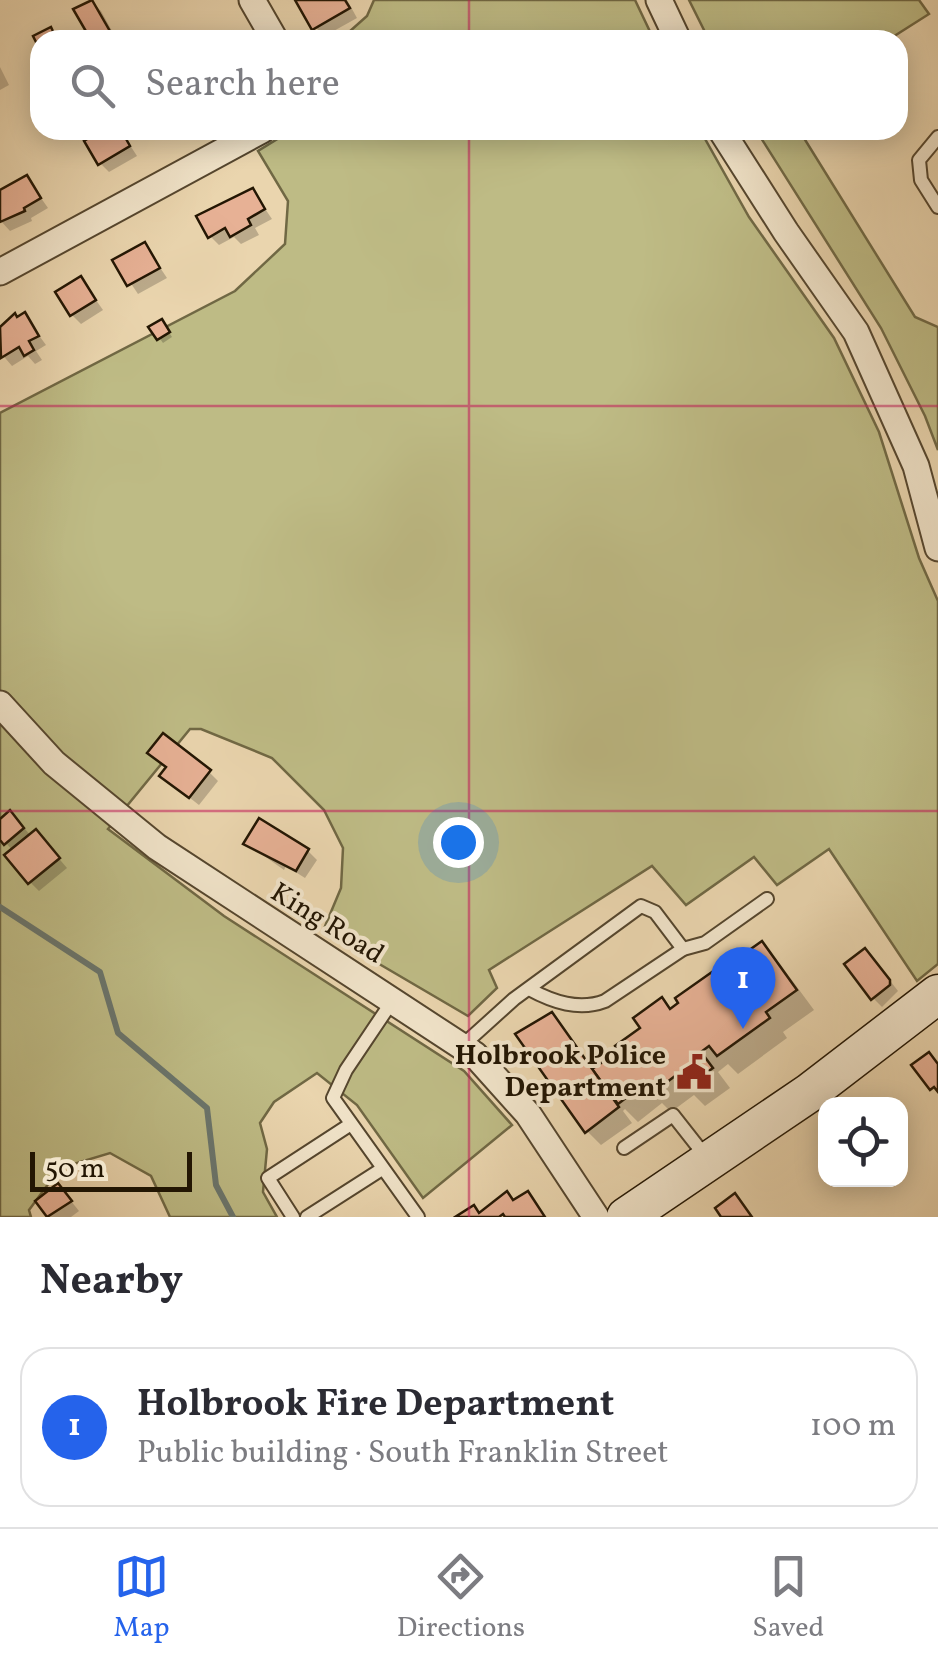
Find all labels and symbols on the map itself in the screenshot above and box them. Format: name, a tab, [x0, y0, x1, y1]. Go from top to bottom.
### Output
your location	[433, 817, 484, 868]
street label: King Road	[263, 874, 391, 974]
pin: 1	[710, 946, 776, 1029]
place label: Holbrook Police Department	[455, 1037, 666, 1108]
public building icon: Holbrook Police Department	[675, 1053, 713, 1091]
scale bar	[30, 1147, 192, 1192]

